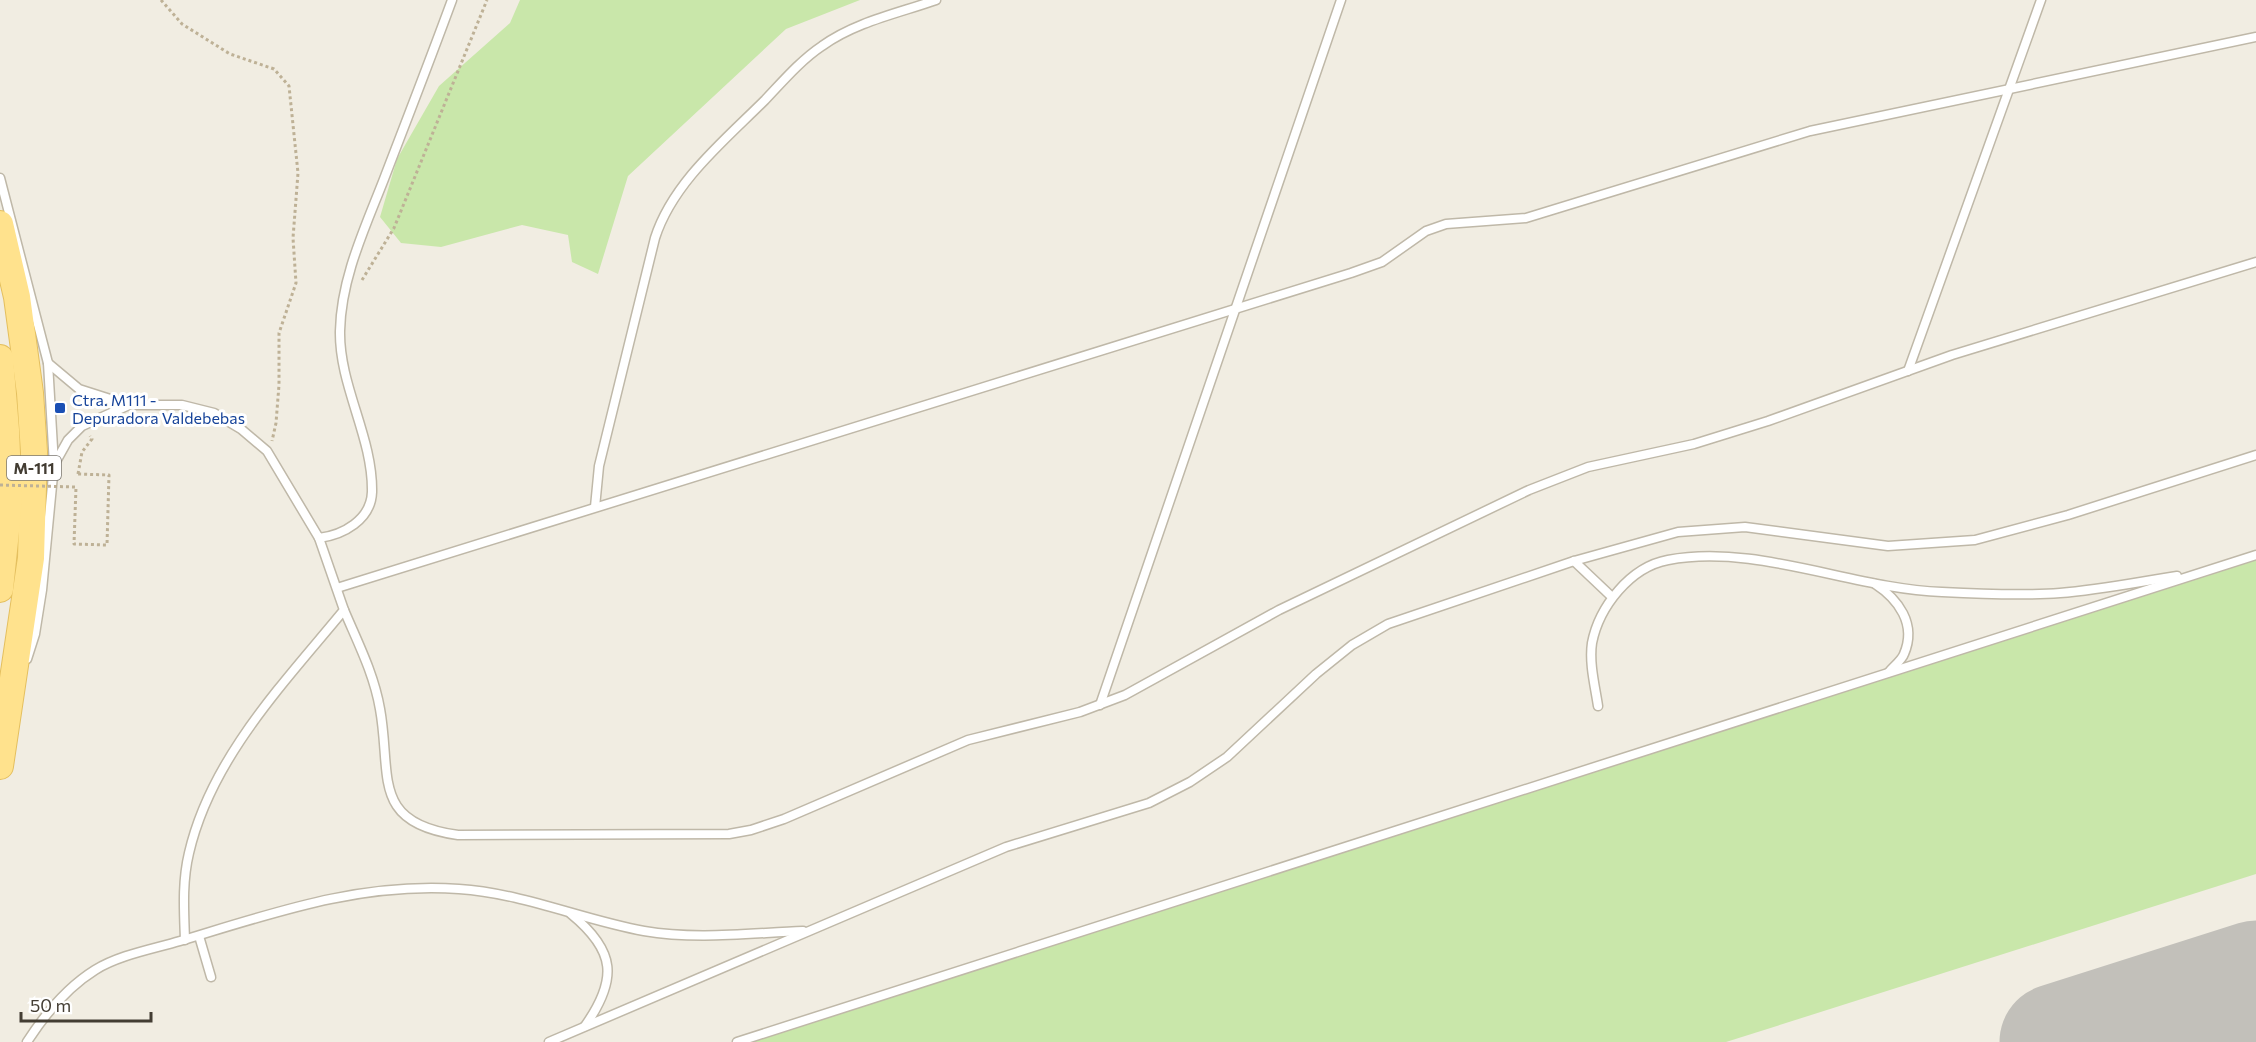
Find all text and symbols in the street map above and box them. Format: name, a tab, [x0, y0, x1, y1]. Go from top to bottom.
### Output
place label: Ctra. M111 - Depuradora Valdebebas	[72, 390, 245, 427]
marker: Ctra. M111 - Depuradora Valdebebas	[53, 401, 67, 415]
road number: M-111	[7, 456, 61, 480]
scale bar	[21, 985, 152, 1023]
text: 50 m	[30, 994, 71, 1016]

